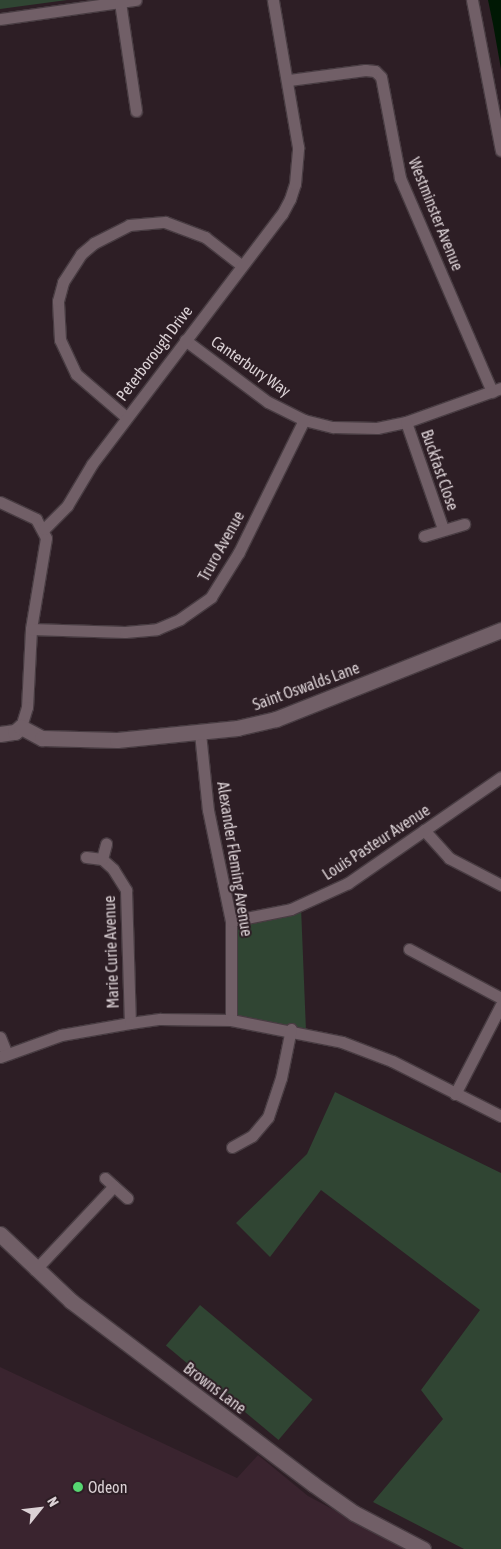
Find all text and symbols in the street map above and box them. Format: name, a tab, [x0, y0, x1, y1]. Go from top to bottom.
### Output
street label: Westminster Avenue	[405, 155, 467, 273]
street label: Peterborough Drive	[112, 302, 196, 404]
street label: Canterbury Way	[207, 332, 295, 400]
street label: Buckfast Close	[417, 427, 463, 513]
street label: Truro Avenue	[194, 508, 248, 584]
street label: Saint Oswalds Lane	[250, 658, 362, 714]
street label: Alexander Fleming Avenue	[213, 780, 257, 938]
street label: Louis Pasteur Avenue	[319, 800, 433, 884]
street label: Marie Curie Avenue	[99, 895, 123, 1009]
street label: Browns Lane	[180, 1358, 250, 1418]
place label: Odeon	[88, 1477, 127, 1497]
marker: Odeon	[72, 1481, 84, 1493]
north arrow	[15, 1484, 65, 1534]
text: N	[44, 1494, 62, 1509]

